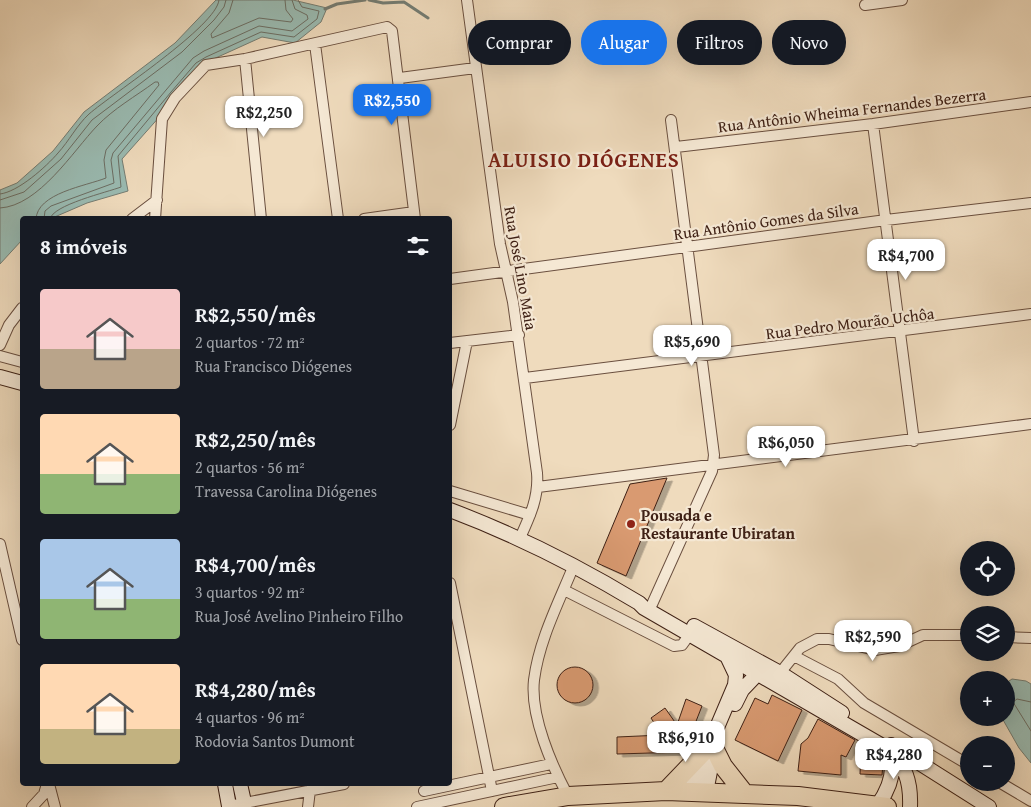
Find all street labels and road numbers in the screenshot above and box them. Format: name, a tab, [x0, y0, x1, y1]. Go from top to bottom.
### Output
street label: Rua Antônio Wheima Fernandes Bezerra	[717, 82, 988, 138]
street label: Rua Antônio Gomes da Silva	[672, 196, 860, 246]
street label: Rua José Lino Maia	[498, 204, 544, 332]
street label: Rua Pedro Mourão Uchôa	[764, 301, 936, 345]

